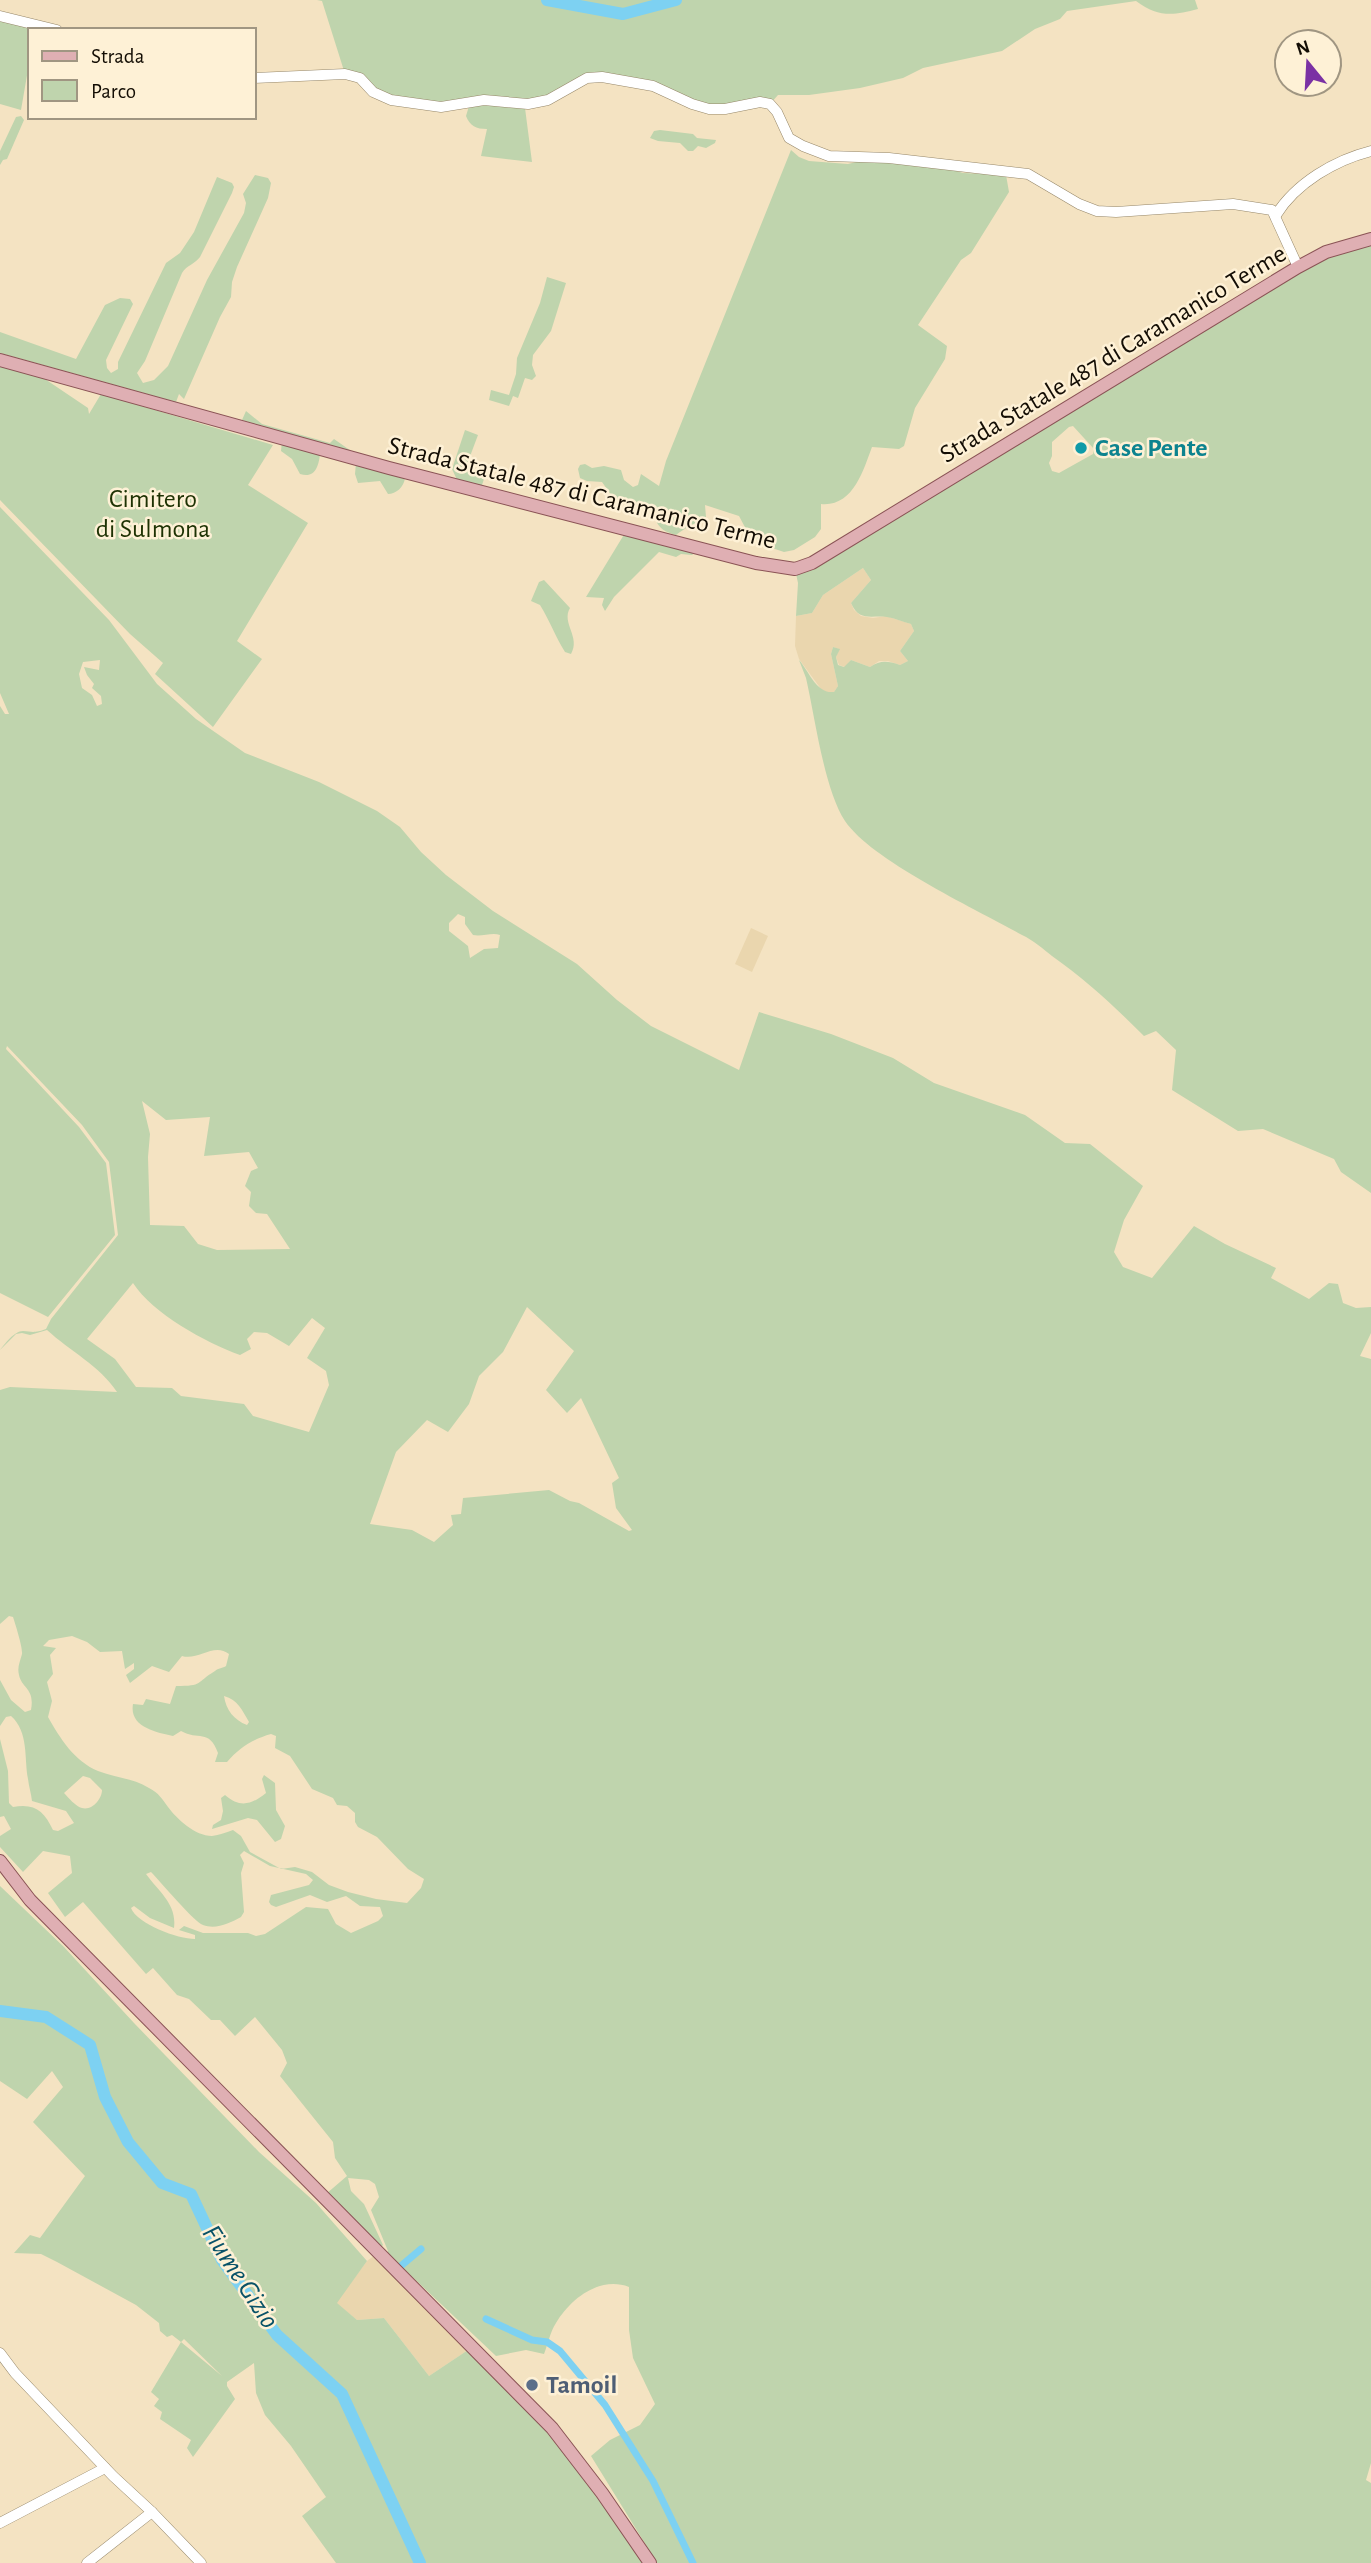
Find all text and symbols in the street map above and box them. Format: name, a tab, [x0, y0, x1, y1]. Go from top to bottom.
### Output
legend	[28, 28, 256, 119]
north arrow	[1273, 28, 1343, 98]
text: N	[1294, 37, 1312, 59]
text: Strada	[91, 46, 145, 67]
text: Parco	[91, 81, 136, 102]
street label: Strada Statale 487 di Caramanico Terme	[935, 240, 1291, 468]
street label: Strada Statale 487 di Caramanico Terme	[385, 432, 779, 554]
place label: Case Pente	[1095, 435, 1208, 461]
marker: Case Pente	[1073, 440, 1089, 456]
park label: Cimitero di Sulmona	[96, 486, 210, 542]
water label: Fiume Gizio	[196, 2220, 284, 2334]
place label: Tamoil	[546, 2372, 617, 2398]
marker: Tamoil	[524, 2377, 540, 2393]

